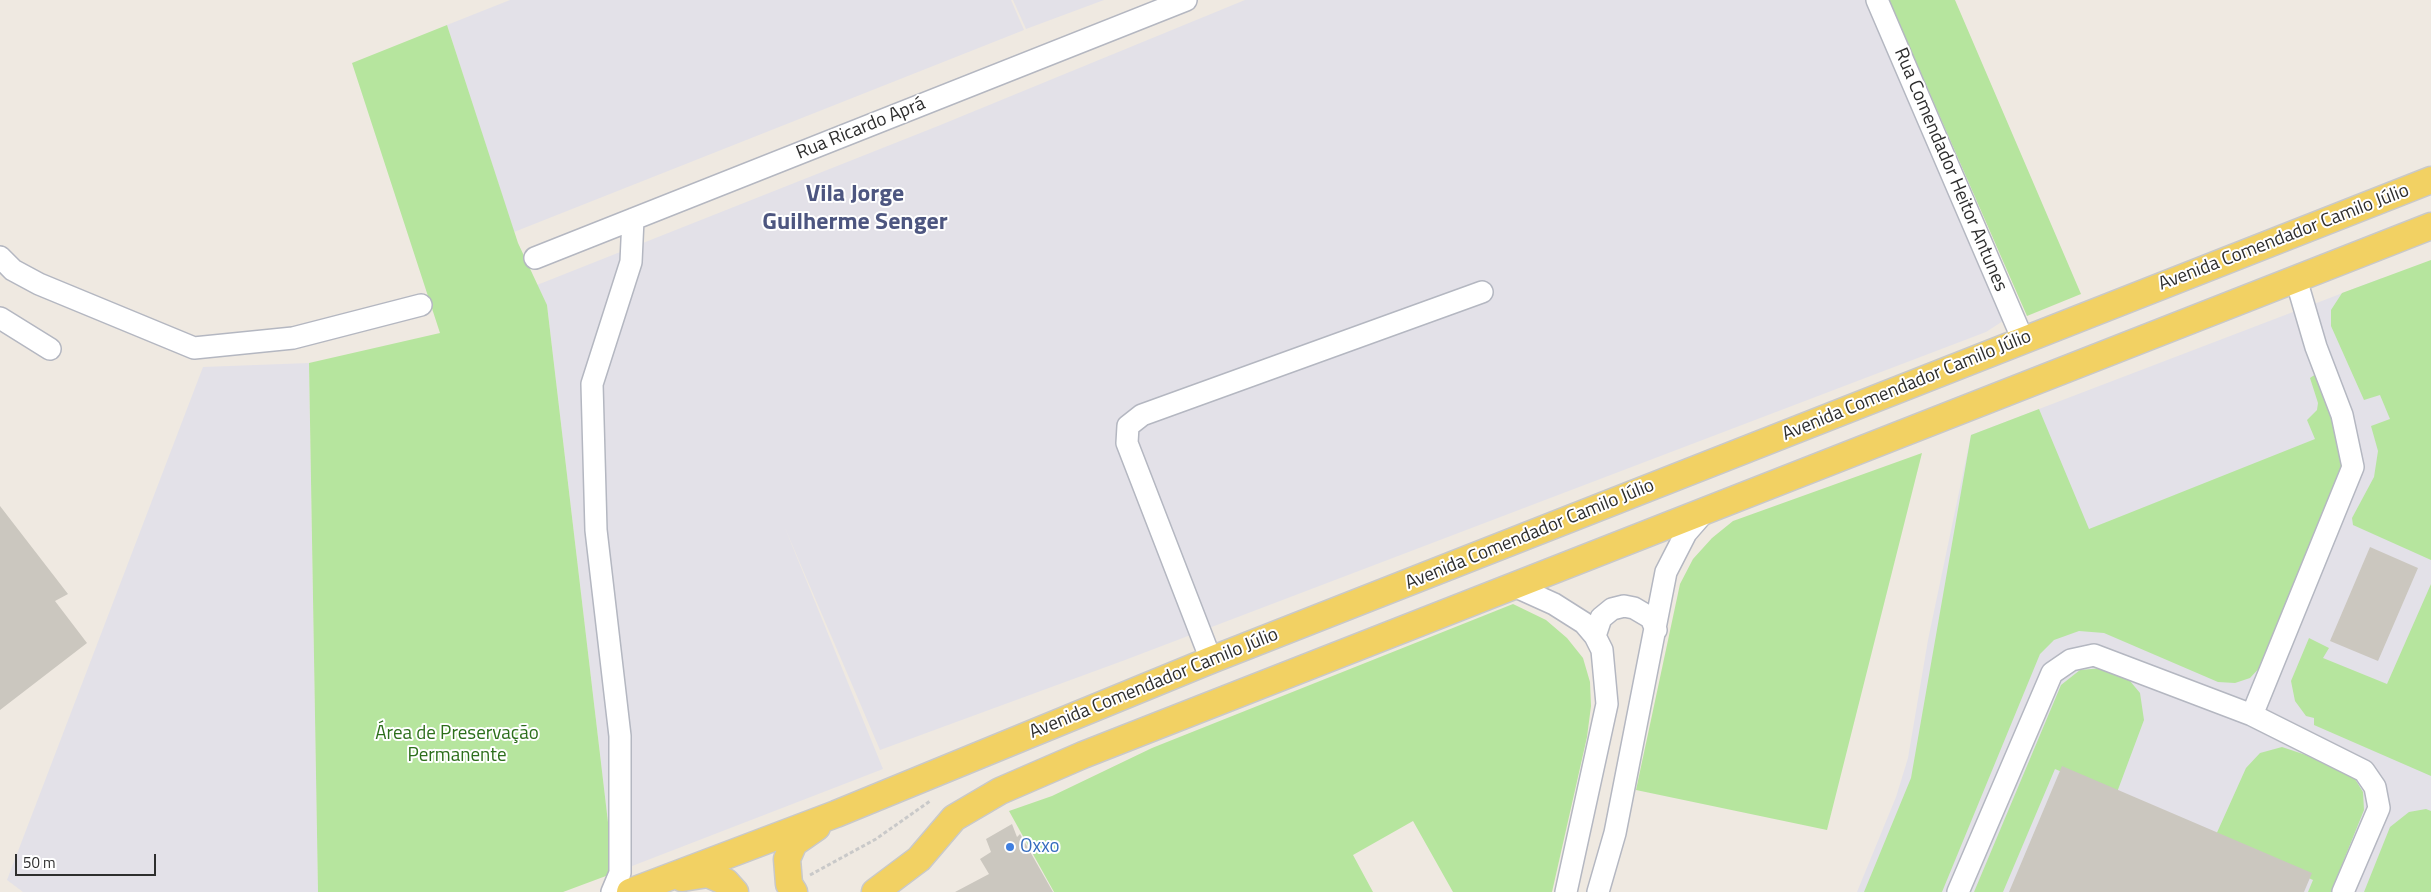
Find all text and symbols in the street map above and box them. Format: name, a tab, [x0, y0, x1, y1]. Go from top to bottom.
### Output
street label: Rua Comendador Heitor Antunes	[1888, 45, 2012, 295]
street label: Rua Ricardo Aprá	[793, 93, 929, 165]
street label: Avenida Comendador Camilo Júlio	[2155, 180, 2413, 296]
district label: Vila Jorge Guilherme Senger	[762, 181, 948, 237]
street label: Avenida Comendador Camilo Júlio	[1779, 325, 2035, 447]
street label: Avenida Comendador Camilo Júlio	[1402, 474, 1658, 596]
street label: Avenida Comendador Camilo Júlio	[1026, 623, 1282, 745]
park label: Área de Preservação Permanente	[375, 723, 539, 767]
place label: Oxxo	[1020, 836, 1060, 858]
marker: Oxxo	[1004, 841, 1016, 853]
scale bar	[18, 844, 159, 876]
text: 50 m	[23, 851, 56, 874]

